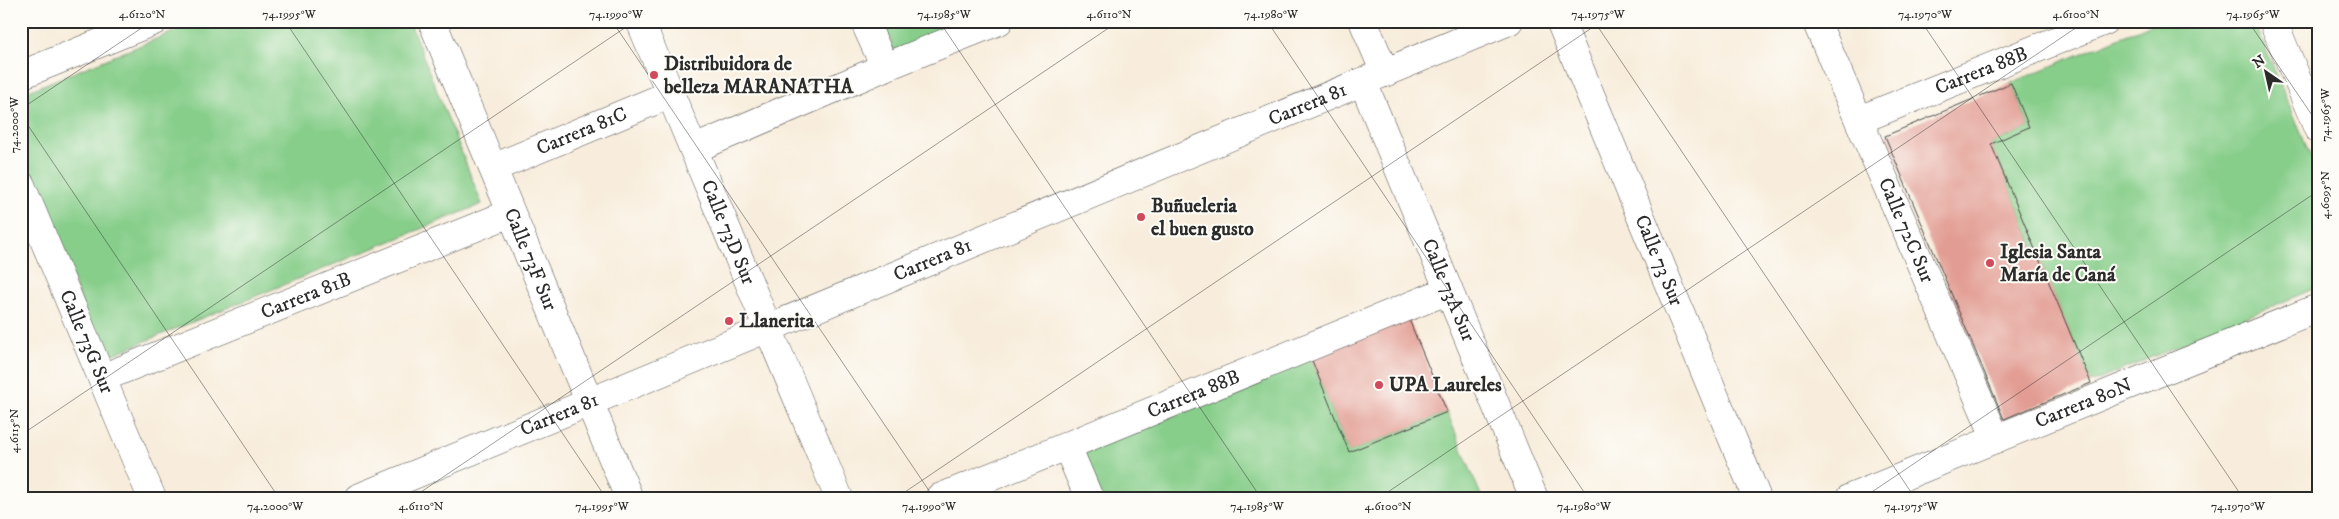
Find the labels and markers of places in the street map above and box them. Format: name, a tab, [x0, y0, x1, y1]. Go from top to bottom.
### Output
place label: Distribuidora de belleza MARANATHA	[663, 52, 855, 100]
marker: Distribuidora de belleza MARANATHA	[648, 69, 660, 81]
place label: Buñueleria el buen gusto	[1151, 194, 1254, 242]
marker: Buñueleria el buen gusto	[1135, 211, 1147, 223]
place label: Iglesia Santa María de Caná	[2000, 240, 2116, 288]
marker: Iglesia Santa María de Caná	[1984, 257, 1996, 269]
place label: Llanerita	[739, 309, 815, 334]
marker: Llanerita	[723, 315, 735, 327]
place label: UPA Laureles	[1389, 373, 1502, 398]
marker: UPA Laureles	[1373, 379, 1385, 391]

